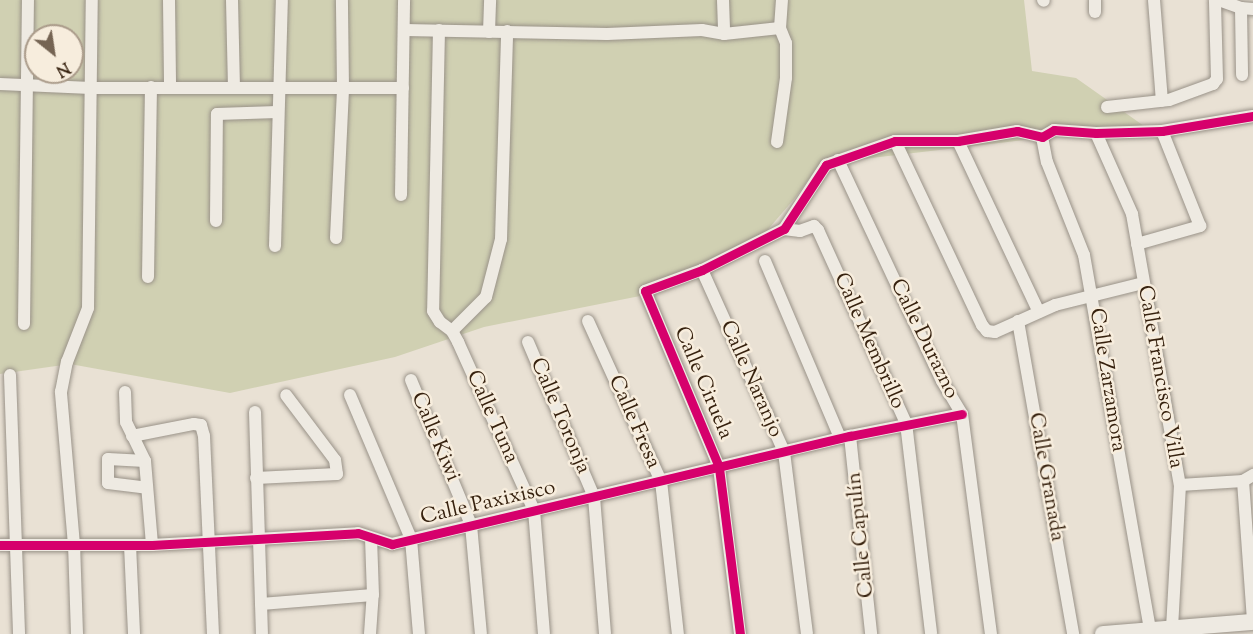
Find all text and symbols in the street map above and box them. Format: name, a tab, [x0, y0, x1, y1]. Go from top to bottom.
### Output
north arrow	[24, 24, 84, 84]
text: N	[51, 55, 74, 81]
street label: Calle Membrillo	[828, 269, 910, 413]
street label: Calle Durazno	[884, 275, 964, 403]
street label: Calle Francisco Villa	[1131, 284, 1189, 470]
street label: Calle Zarzamora	[1083, 306, 1131, 454]
street label: Calle Naranjo	[714, 317, 788, 441]
street label: Calle Ciruela	[668, 323, 738, 443]
street label: Calle Toronja	[524, 354, 596, 478]
street label: Calle Tuna	[460, 367, 524, 467]
street label: Calle Fresa	[602, 372, 666, 472]
street label: Calle Kiwi	[405, 388, 465, 486]
street label: Calle Granada	[1022, 411, 1070, 543]
street label: Calle Capulín	[842, 471, 880, 599]
street label: Calle Paxixisco	[418, 475, 558, 531]

